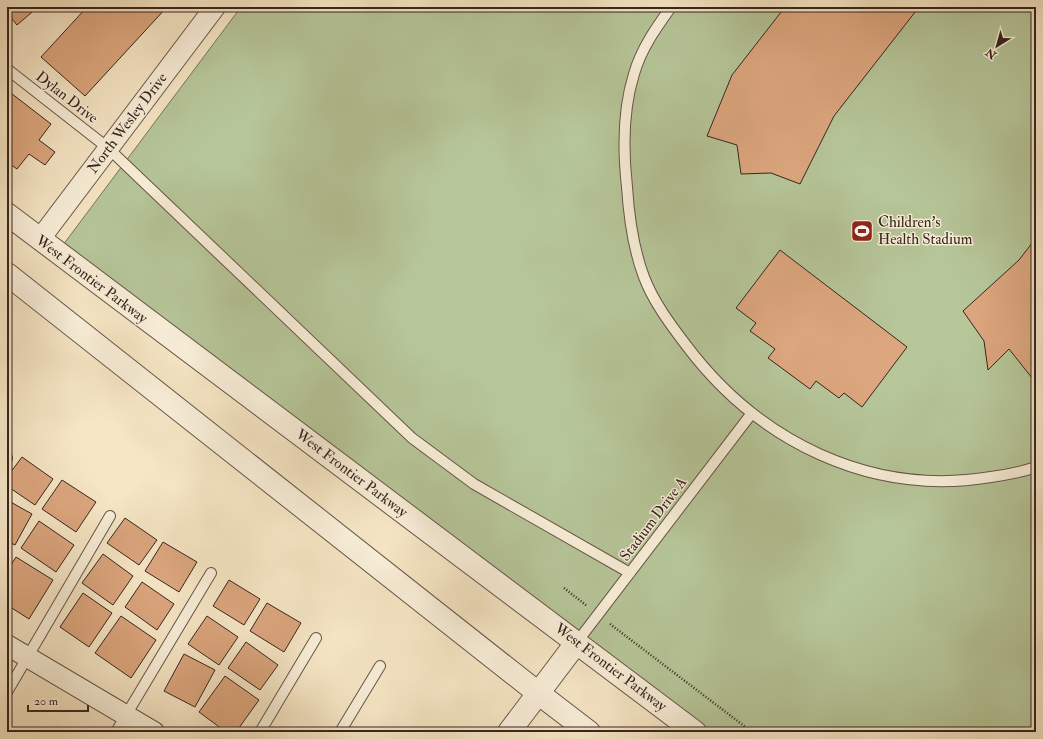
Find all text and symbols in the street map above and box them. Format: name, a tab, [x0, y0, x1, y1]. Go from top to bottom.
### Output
north arrow	[977, 26, 1017, 66]
text: N	[983, 45, 1000, 62]
street label: Dylan Drive	[32, 67, 102, 128]
street label: North Wesley Drive	[83, 69, 171, 177]
place label: Children's Health Stadium	[878, 213, 973, 249]
sports icon: Children's Health Stadium	[849, 218, 875, 244]
street label: West Frontier Parkway	[31, 230, 152, 328]
street label: West Frontier Parkway	[291, 424, 412, 522]
street label: Stadium Drive A	[616, 473, 691, 565]
street label: West Frontier Parkway	[550, 618, 671, 716]
scale bar	[28, 687, 88, 713]
text: 20 m	[34, 694, 59, 709]

